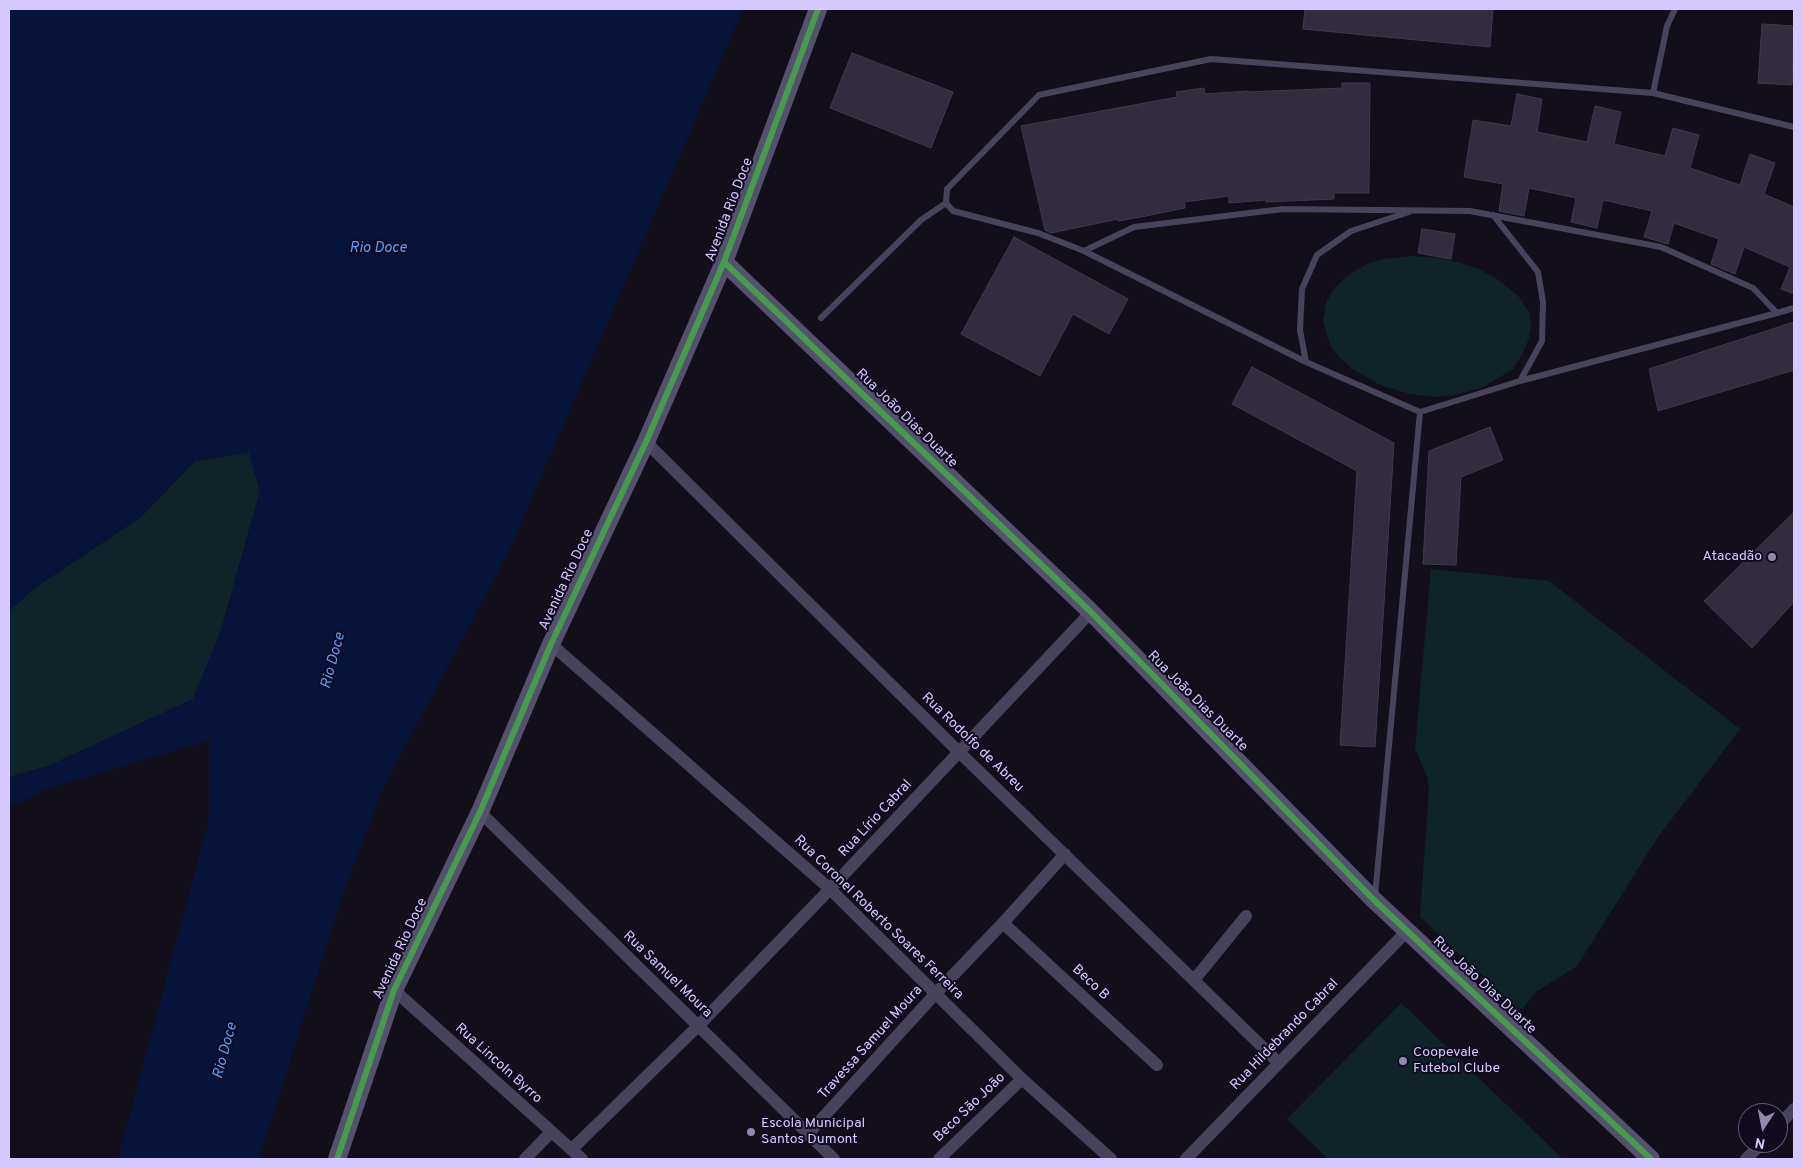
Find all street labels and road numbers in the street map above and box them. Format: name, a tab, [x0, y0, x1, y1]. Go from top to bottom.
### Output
street label: Avenida Rio Doce	[703, 156, 757, 264]
street label: Rua João Dias Duarte	[851, 366, 961, 472]
street label: Avenida Rio Doce	[536, 527, 598, 633]
street label: Rua João Dias Duarte	[1143, 648, 1251, 756]
street label: Rua Rodolfo de Abreu	[917, 690, 1027, 796]
street label: Rua Lírio Cabral	[836, 777, 916, 861]
street label: Rua Coronel Roberto Soares Ferreira	[790, 832, 966, 1004]
street label: Avenida Rio Doce	[370, 896, 432, 1002]
street label: Rua Samuel Moura	[619, 928, 715, 1022]
street label: Rua João Dias Duarte	[1429, 934, 1539, 1038]
street label: Beco B	[1068, 962, 1112, 1004]
street label: Rua Hildebrando Cabral	[1228, 976, 1342, 1094]
street label: Travessa Samuel Moura	[815, 983, 927, 1103]
street label: Rua Lincoln Byrro	[451, 1020, 545, 1108]
street label: Beco São João	[931, 1070, 1009, 1146]

